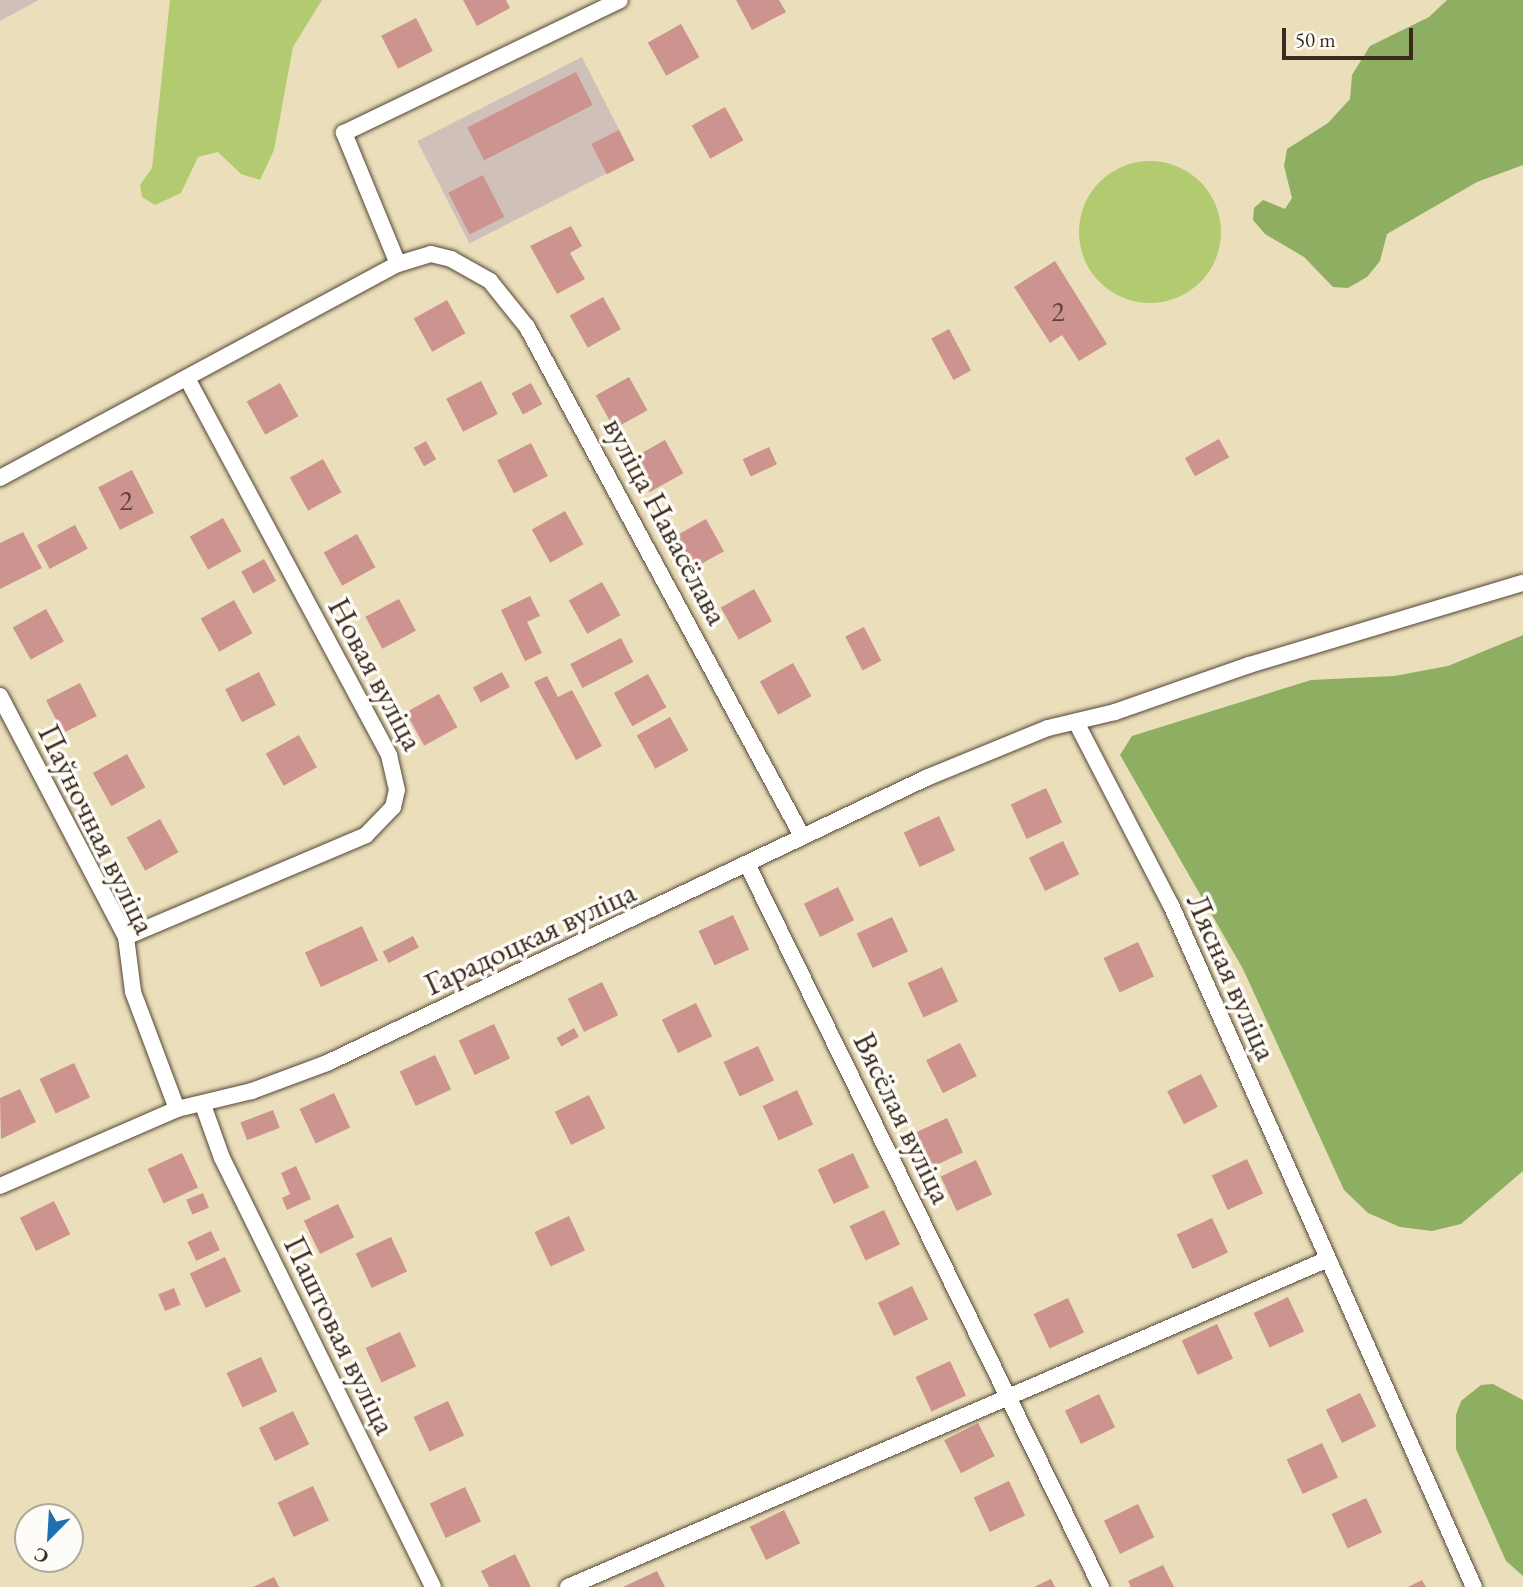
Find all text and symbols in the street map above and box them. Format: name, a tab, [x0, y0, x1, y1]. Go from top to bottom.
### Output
scale bar	[1285, 14, 1416, 58]
text: 50 m	[1295, 26, 1336, 53]
house number: 2	[1051, 294, 1065, 328]
street label: вуліца Навасёлава	[595, 411, 737, 631]
house number: 2	[119, 483, 133, 517]
street label: Новая вуліца	[320, 591, 432, 757]
street label: Паўночная вуліца	[30, 718, 164, 940]
street label: Гарадоцкая вуліца	[418, 872, 642, 1004]
street label: Лясная вуліца	[1178, 888, 1286, 1066]
street label: Вясёлая вуліца	[845, 1026, 961, 1210]
street label: Паштовая вуліца	[275, 1229, 405, 1441]
north arrow	[14, 1503, 84, 1573]
text: С	[30, 1542, 52, 1570]

